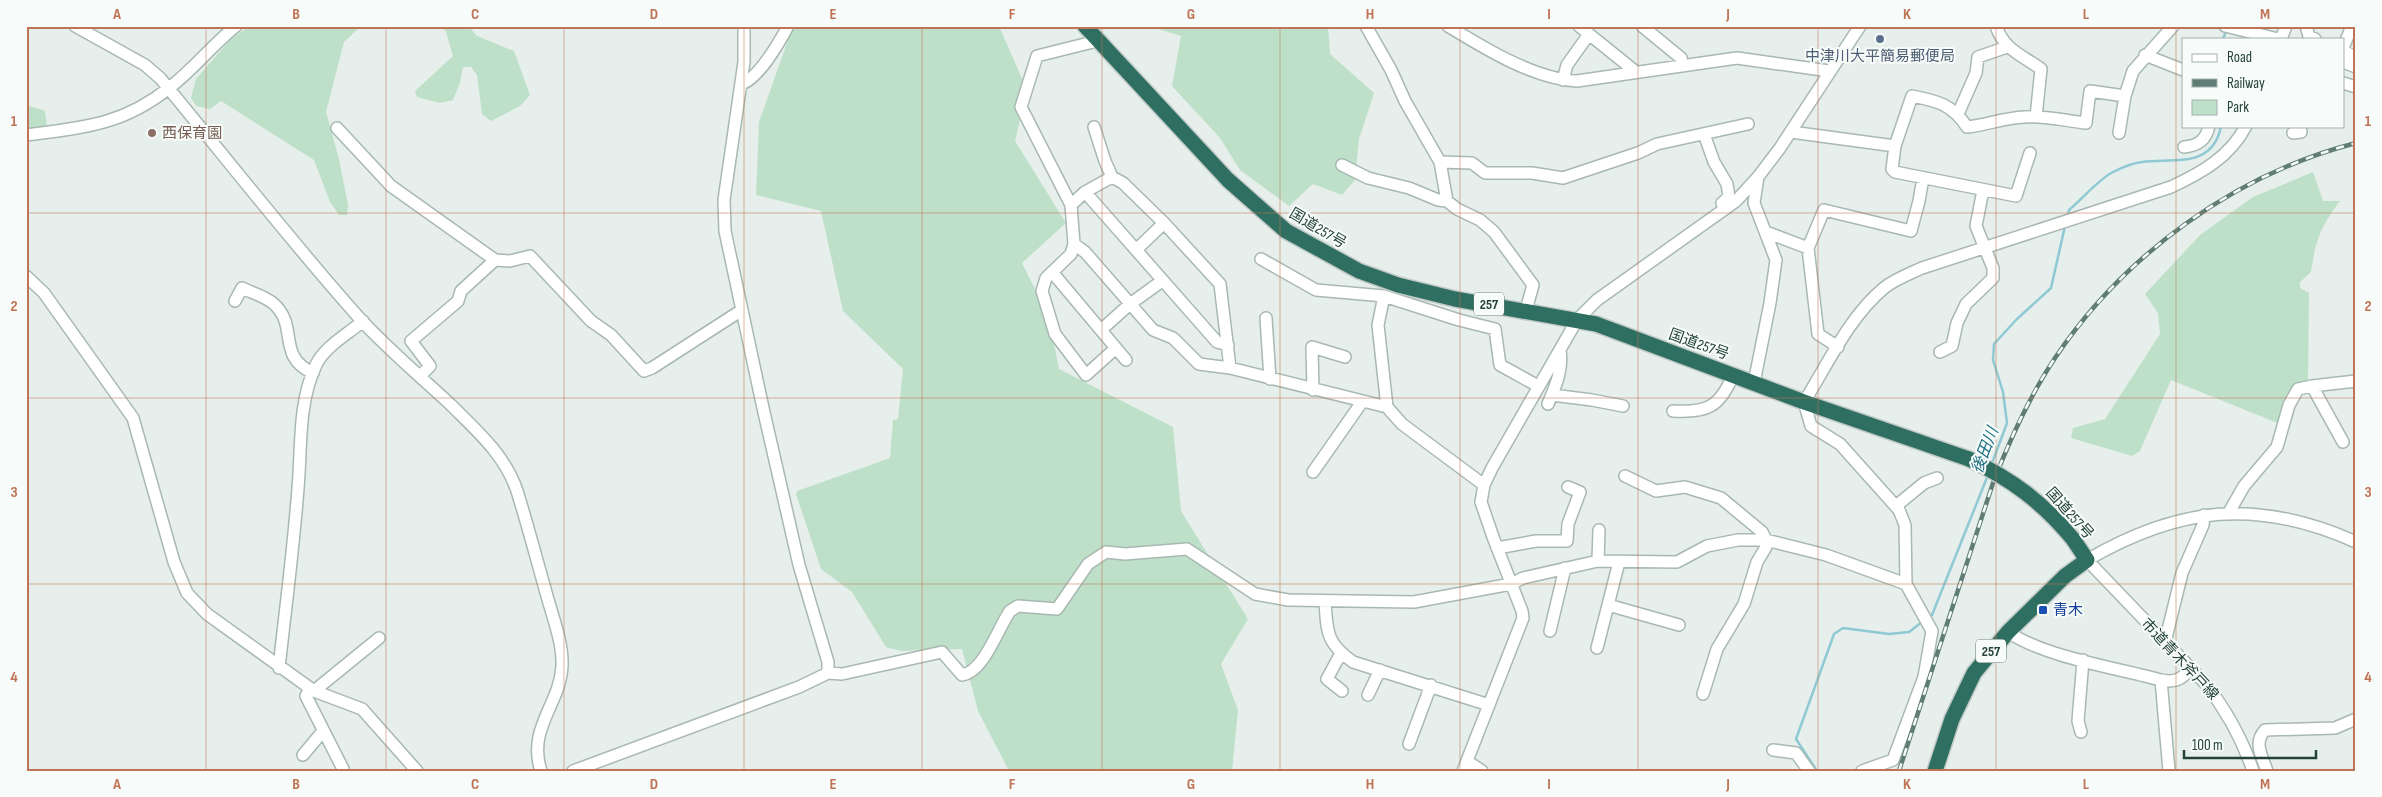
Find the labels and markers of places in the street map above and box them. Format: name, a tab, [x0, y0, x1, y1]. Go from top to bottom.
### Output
marker: 中津川大平簡易郵便局	[1874, 33, 1886, 45]
place label: 中津川大平簡易郵便局	[1805, 47, 1955, 66]
place label: 西保育園	[162, 124, 222, 143]
marker: 西保育園	[146, 127, 158, 139]
place label: 青木	[2053, 601, 2083, 620]
marker: 青木	[2037, 604, 2049, 616]

